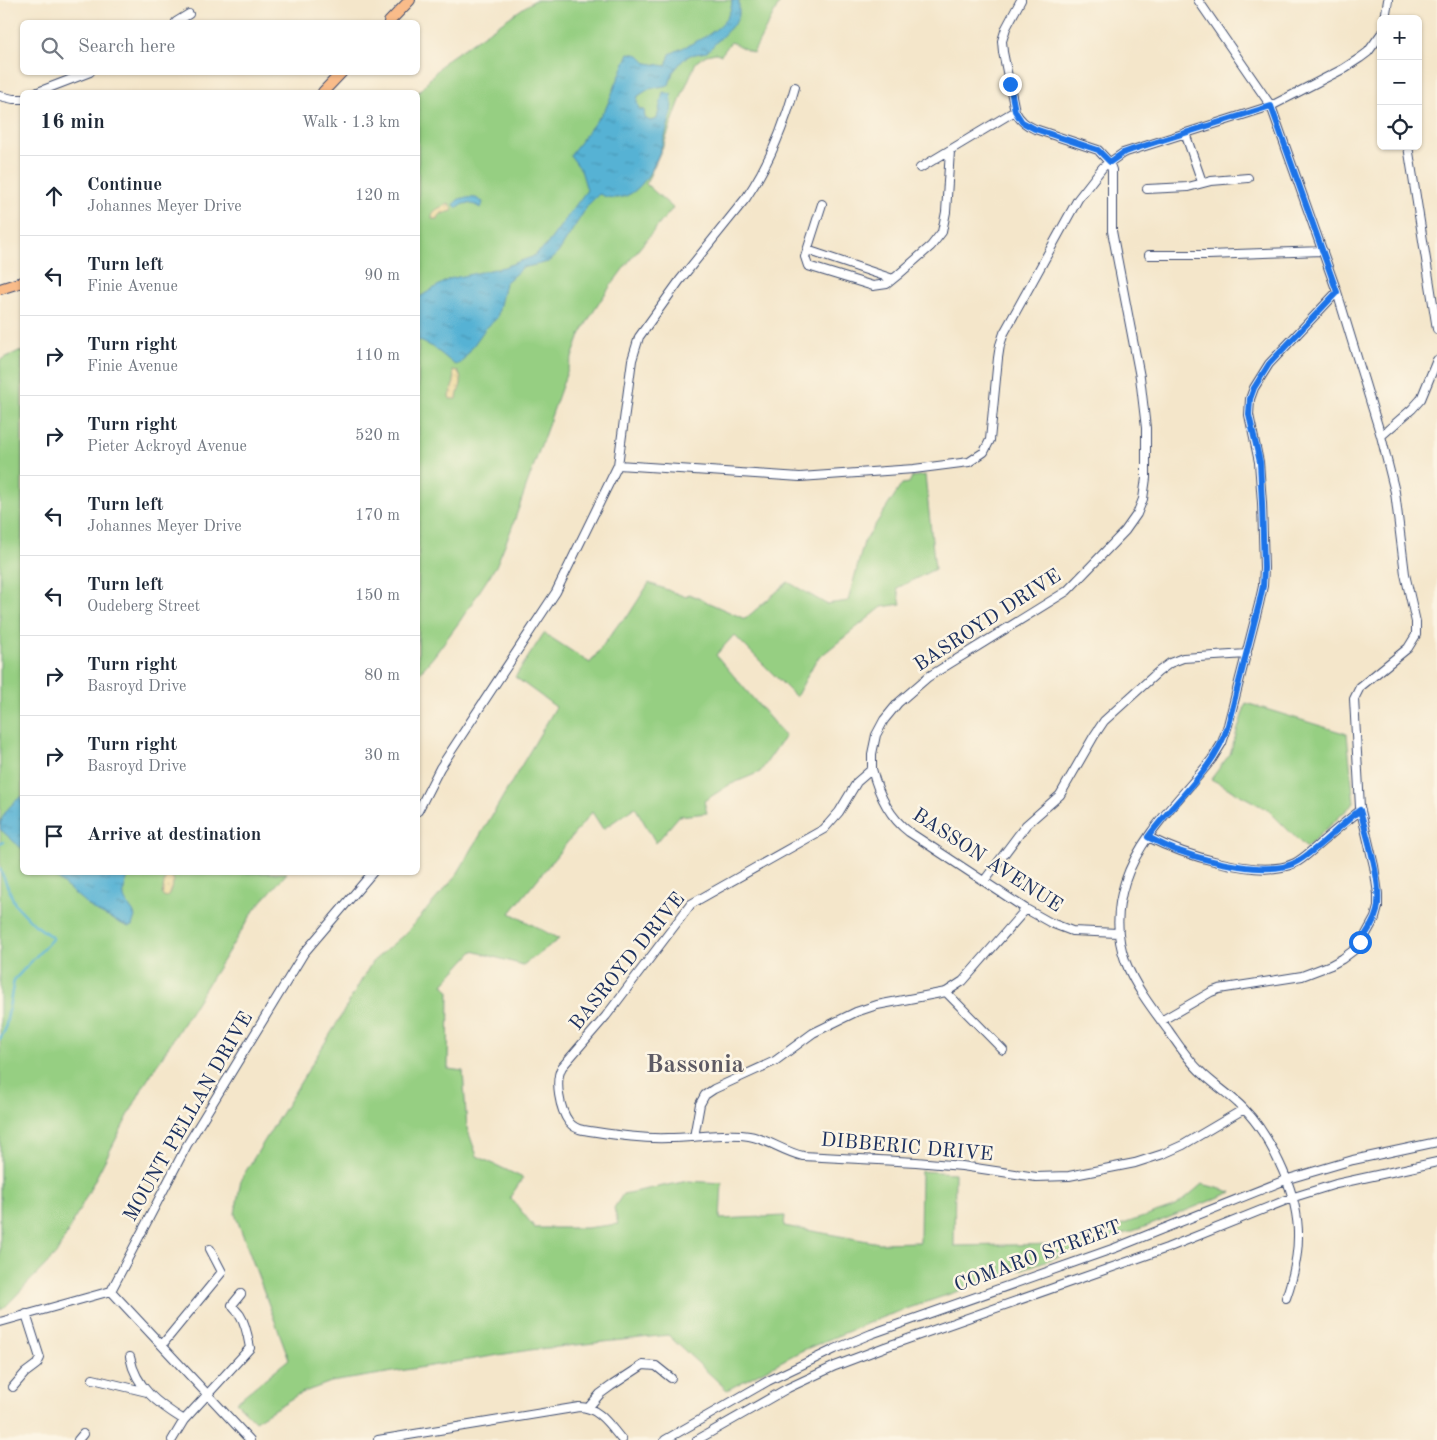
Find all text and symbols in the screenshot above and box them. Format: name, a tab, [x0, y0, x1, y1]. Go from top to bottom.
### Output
map controls	[1377, 15, 1422, 150]
button: +	[1377, 15, 1422, 60]
search box	[20, 20, 420, 75]
icon: search	[38, 34, 66, 62]
text: Search here	[78, 38, 175, 57]
button: −	[1377, 60, 1422, 105]
route end	[999, 73, 1022, 96]
button: locate	[1377, 105, 1422, 150]
text: 16 min	[40, 112, 105, 133]
text: Walk · 1.3 km	[302, 115, 400, 131]
text: Continue	[87, 176, 162, 195]
icon: ahead	[40, 182, 68, 210]
text: 120 m	[355, 188, 400, 204]
text: Johannes Meyer Drive	[87, 199, 242, 215]
text: Turn left	[87, 256, 164, 275]
icon: left	[40, 262, 68, 290]
text: 90 m	[364, 268, 400, 284]
text: Finie Avenue	[87, 279, 178, 295]
text: Turn right	[87, 336, 177, 355]
icon: right	[40, 342, 68, 370]
text: 110 m	[355, 348, 400, 364]
text: Finie Avenue	[87, 359, 178, 375]
text: Turn right	[87, 416, 177, 435]
icon: right	[40, 422, 68, 450]
text: 520 m	[355, 428, 400, 444]
text: Pieter Ackroyd Avenue	[87, 439, 247, 455]
text: Turn left	[87, 496, 164, 515]
icon: left	[40, 502, 68, 530]
text: 170 m	[355, 508, 400, 524]
text: Johannes Meyer Drive	[87, 519, 242, 535]
street label: BASROYD DRIVE	[911, 566, 1065, 676]
text: Turn left	[87, 576, 164, 595]
icon: left	[40, 582, 68, 610]
text: 150 m	[355, 588, 400, 604]
text: Oudeberg Street	[87, 599, 200, 615]
text: Turn right	[87, 656, 177, 675]
icon: right	[40, 662, 68, 690]
text: 80 m	[364, 668, 400, 684]
text: Basroyd Drive	[87, 679, 186, 695]
text: Turn right	[87, 736, 177, 755]
icon: right	[40, 742, 68, 770]
text: 30 m	[364, 748, 400, 764]
text: Basroyd Drive	[87, 759, 186, 775]
street label: BASSON AVENUE	[909, 805, 1065, 917]
icon: arrive	[40, 822, 68, 850]
text: Arrive at destination	[87, 826, 261, 845]
street label: BASROYD DRIVE	[567, 889, 689, 1035]
route start	[1349, 931, 1372, 954]
street label: MOUNT PELLAN DRIVE	[121, 1009, 257, 1225]
district label: Bassonia	[646, 1053, 745, 1078]
street label: DIBBERIC DRIVE	[820, 1130, 994, 1166]
street label: COMARO STREET	[952, 1217, 1124, 1297]

